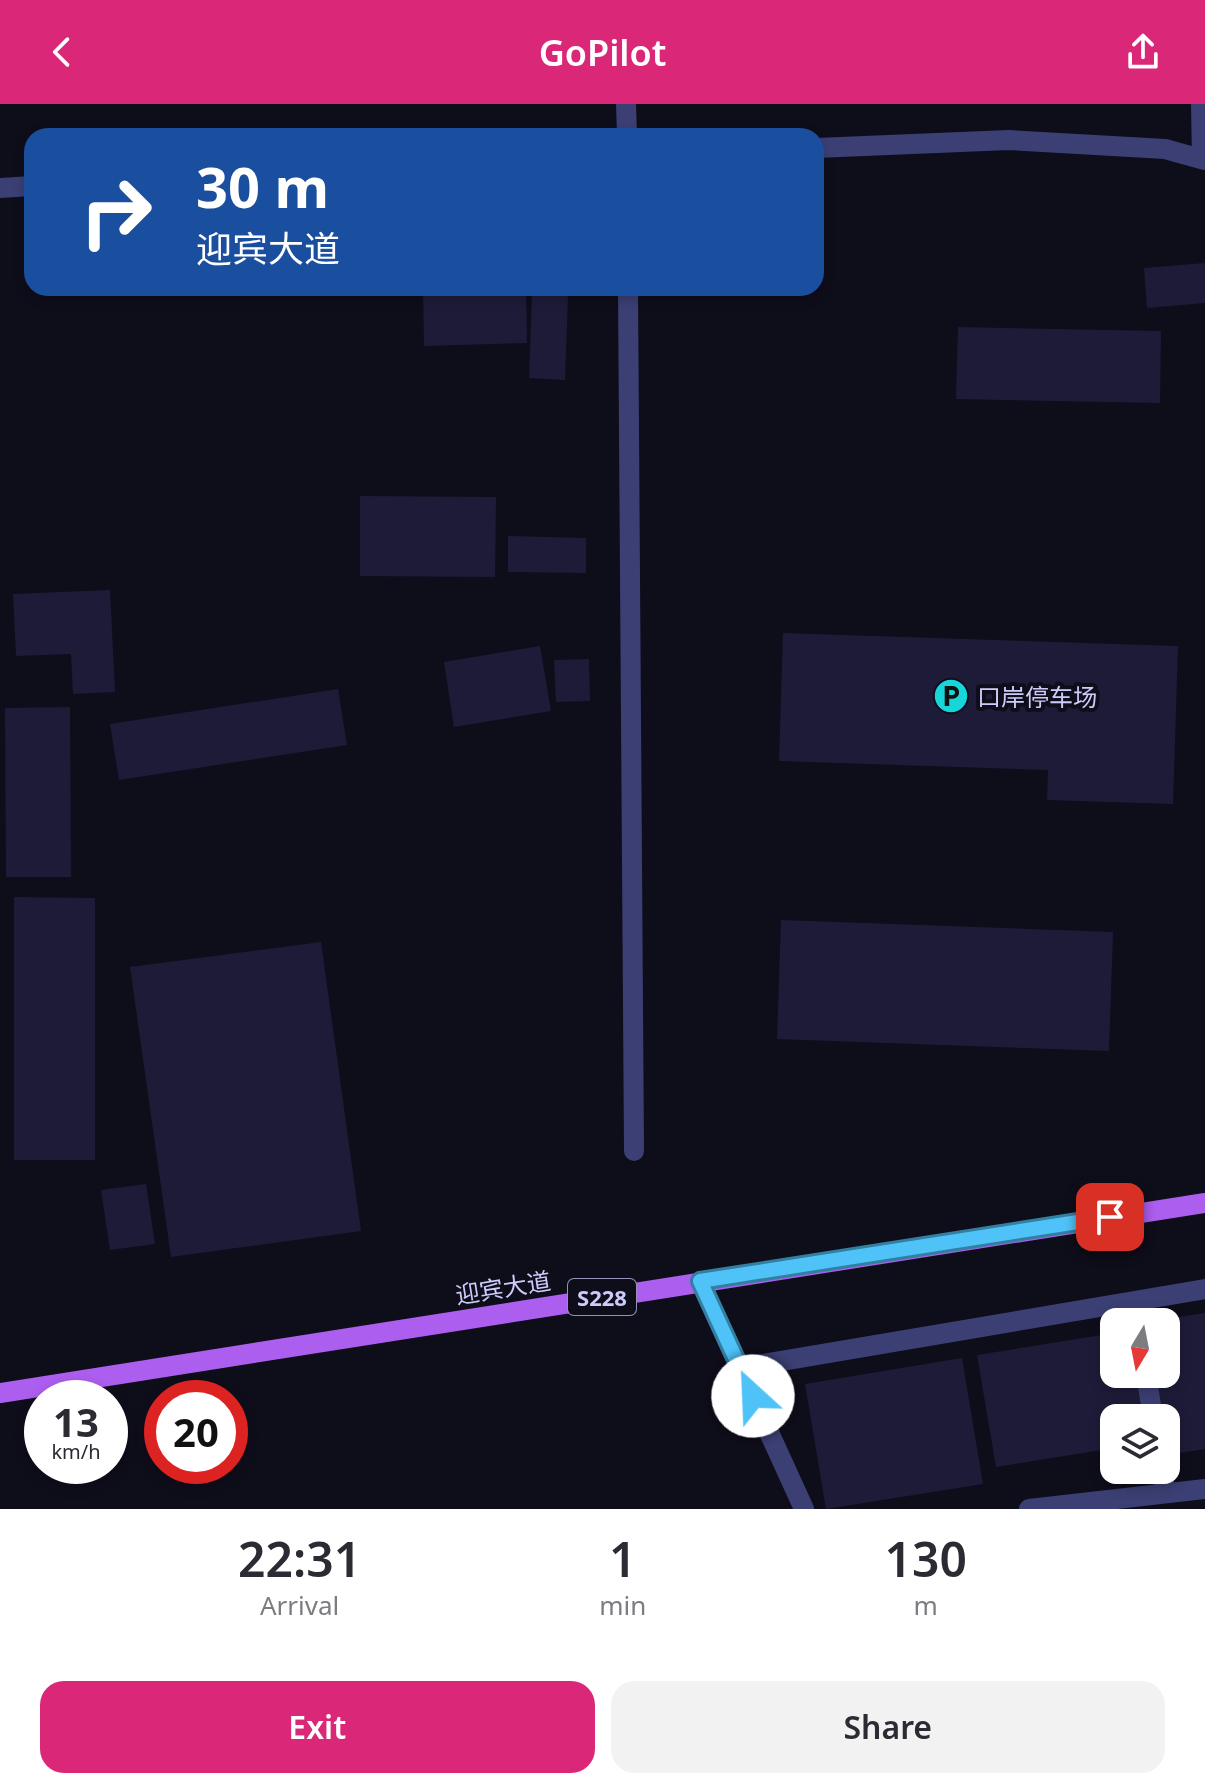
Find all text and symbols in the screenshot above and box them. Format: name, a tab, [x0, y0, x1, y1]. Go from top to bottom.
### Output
text: GoPilot	[539, 28, 666, 77]
icon: back	[40, 30, 84, 74]
icon: share	[1121, 30, 1165, 74]
text: 30 m	[196, 148, 329, 224]
icon: right	[64, 160, 168, 264]
text: 迎宾大道	[196, 224, 340, 273]
parking icon: 口岸停车场	[932, 677, 970, 715]
place label: 口岸停车场	[977, 680, 1097, 713]
pin	[1076, 1183, 1144, 1251]
icon: arrive	[1088, 1195, 1132, 1239]
street label: 迎宾大道	[453, 1263, 553, 1311]
road number: S228	[568, 1279, 636, 1315]
north arrow	[1100, 1308, 1180, 1388]
map controls	[1100, 1308, 1180, 1484]
position arrow	[711, 1354, 795, 1438]
speed limit sign: 20	[144, 1380, 248, 1484]
text: 13	[53, 1394, 99, 1449]
button: layers	[1100, 1404, 1180, 1484]
text: km/h	[51, 1438, 101, 1465]
text: 22:31	[238, 1526, 361, 1591]
text: 1	[609, 1526, 637, 1591]
text: 130	[885, 1526, 967, 1591]
text: Arrival	[260, 1587, 339, 1623]
text: min	[599, 1587, 646, 1623]
text: m	[914, 1587, 938, 1623]
button: Exit	[40, 1681, 595, 1773]
button: Share	[611, 1681, 1165, 1773]

